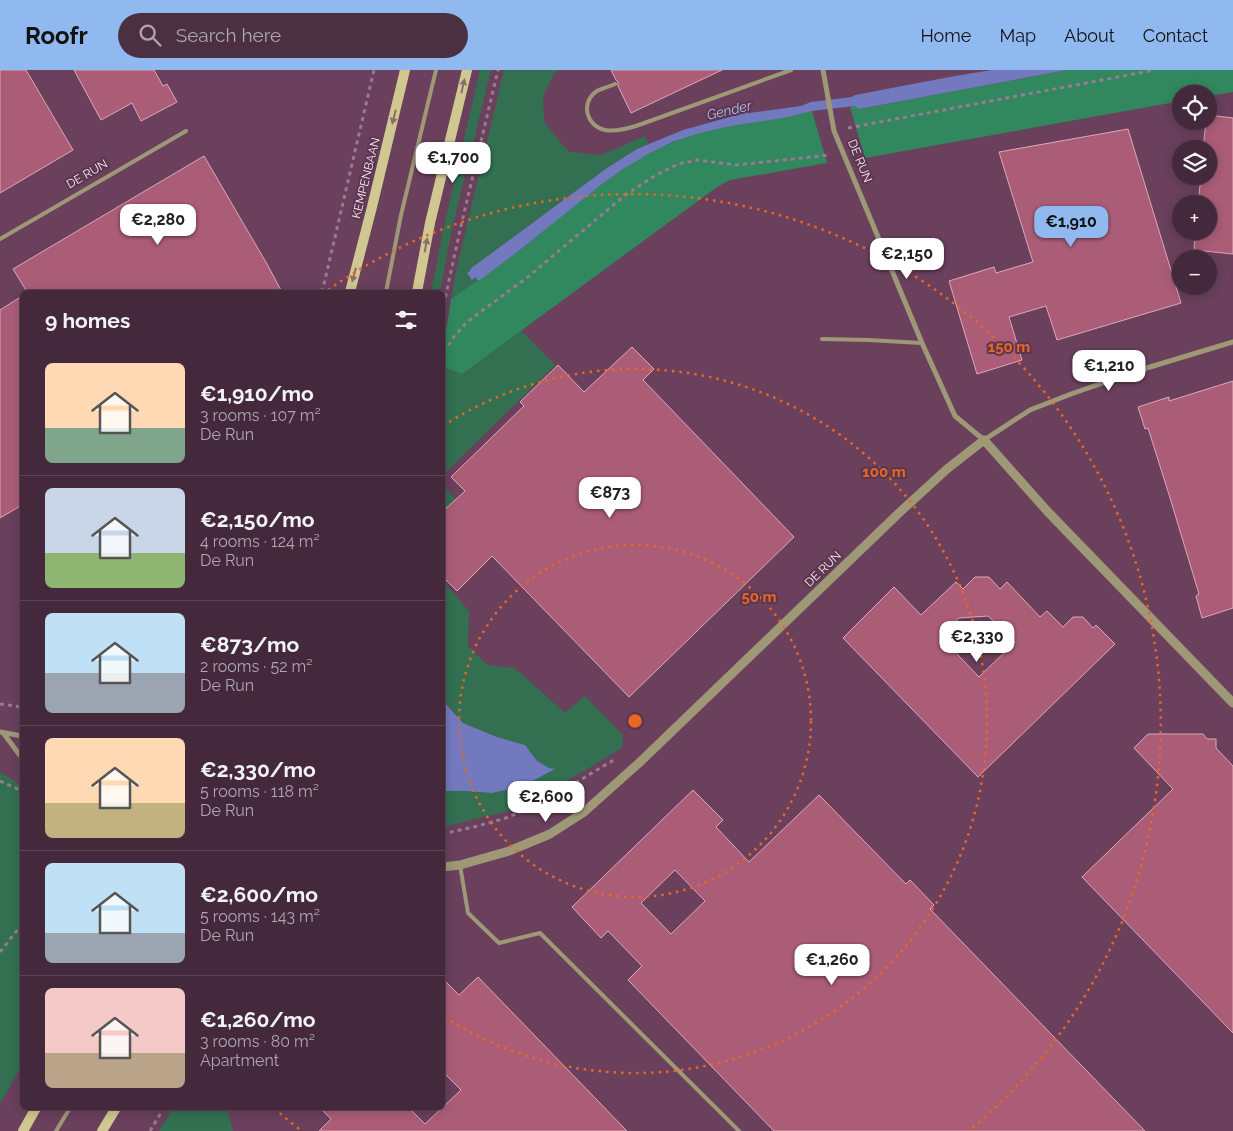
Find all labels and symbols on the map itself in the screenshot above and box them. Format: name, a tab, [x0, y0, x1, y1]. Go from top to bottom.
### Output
one-way arrow	[459, 79, 467, 94]
water label: Gender	[705, 97, 754, 123]
one-way arrow	[390, 110, 398, 125]
street label: KEMPENBAAN	[349, 136, 383, 220]
street label: DE RUN	[845, 137, 875, 185]
pin: €1,700	[412, 142, 494, 184]
street label: DE RUN	[64, 157, 110, 191]
pin: €2,280	[117, 204, 199, 246]
pin: €1,910	[1030, 206, 1112, 248]
one-way arrow	[422, 237, 430, 252]
pin: €2,150	[866, 238, 948, 280]
one-way arrow	[350, 267, 358, 282]
text: 150 m	[988, 338, 1030, 356]
pin: €1,210	[1068, 350, 1150, 392]
text: 100 m	[862, 463, 906, 481]
pin: €873	[580, 476, 640, 519]
street label: DE RUN	[802, 548, 844, 590]
text: 50 m	[741, 588, 777, 606]
pin: €2,330	[936, 620, 1018, 663]
centre of rings	[626, 712, 644, 730]
pin: €2,600	[505, 780, 587, 823]
pin: €1,260	[791, 944, 873, 986]

